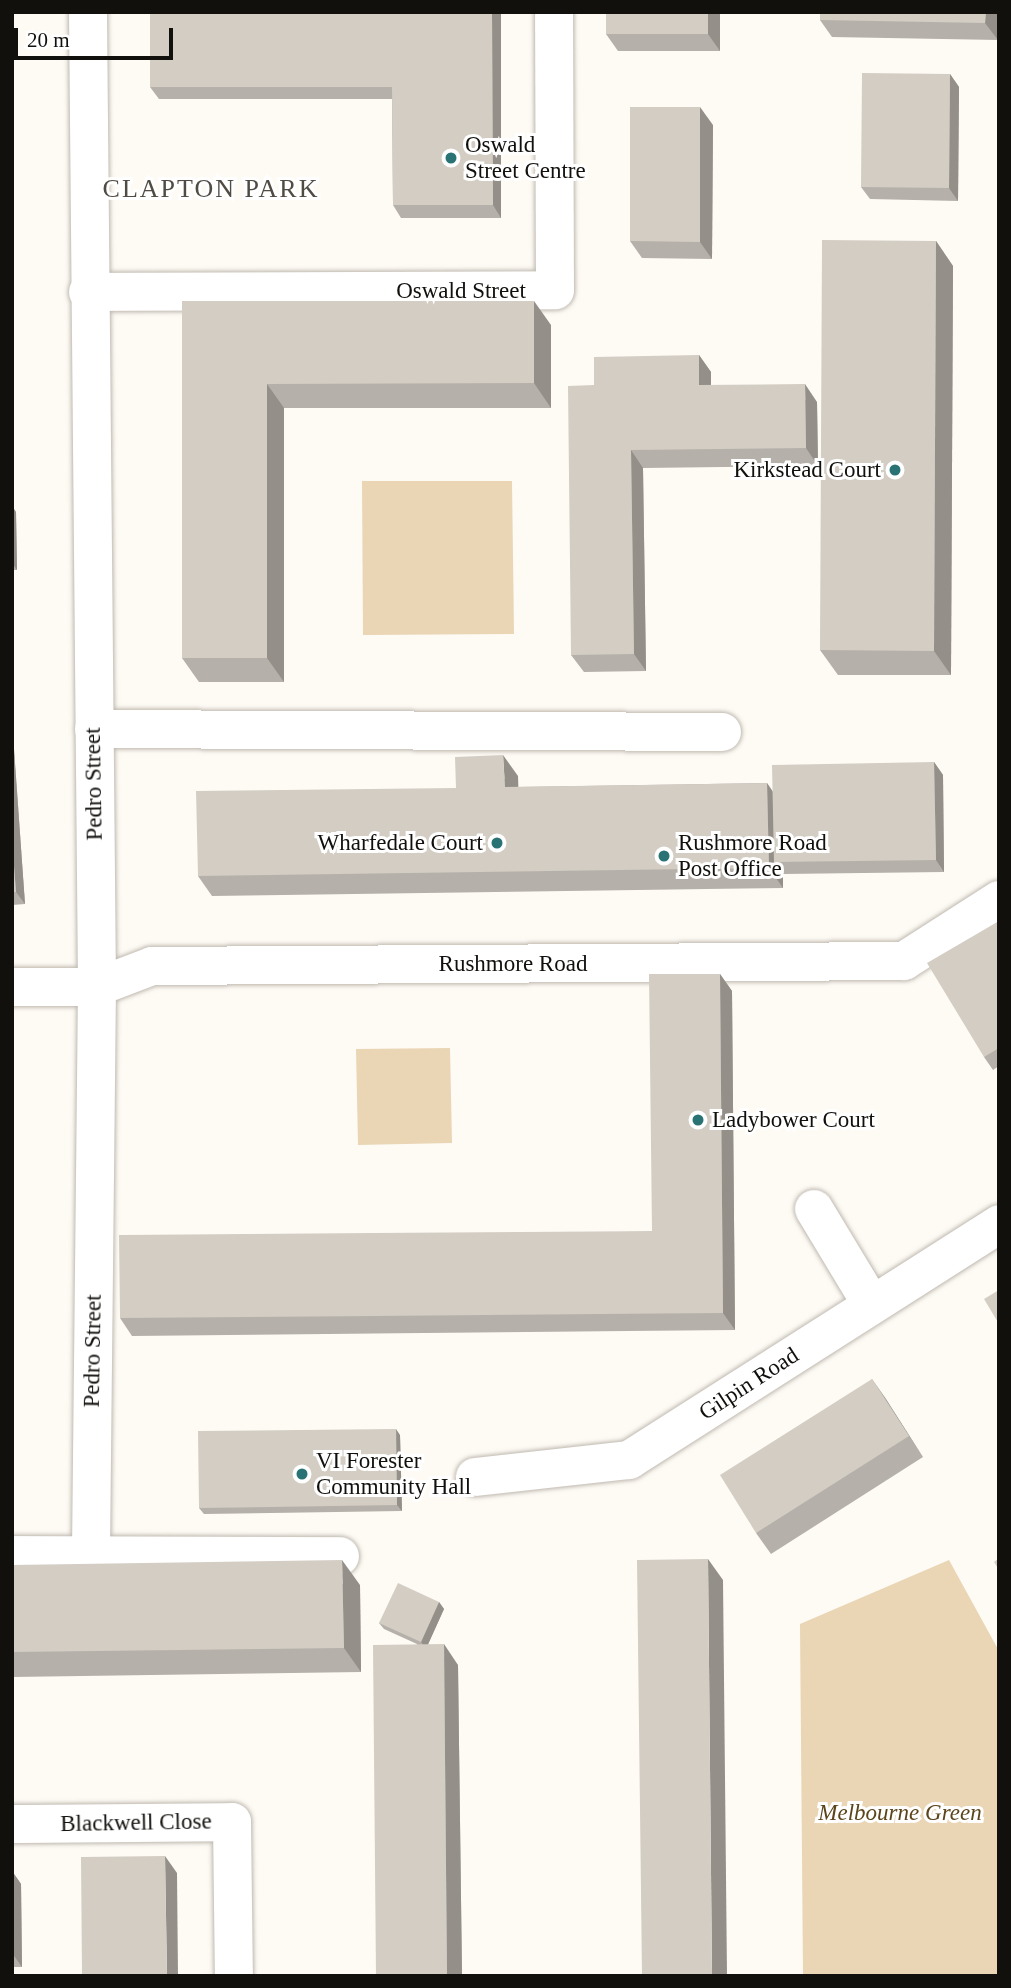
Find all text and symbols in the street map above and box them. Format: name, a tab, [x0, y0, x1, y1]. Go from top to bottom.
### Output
scale bar	[18, 14, 177, 58]
text: 20 m	[27, 28, 70, 52]
place label: Oswald Street Centre	[465, 131, 586, 185]
marker: Oswald Street Centre	[443, 150, 459, 166]
district label: CLAPTON PARK	[104, 173, 318, 205]
street label: Oswald Street	[396, 277, 526, 305]
place label: Kirkstead Court	[733, 456, 881, 484]
marker: Kirkstead Court	[887, 462, 903, 478]
street label: Pedro Street	[79, 727, 109, 841]
place label: Wharfedale Court	[318, 829, 483, 857]
place label: Rushmore Road Post Office	[678, 829, 827, 883]
marker: Wharfedale Court	[489, 835, 505, 851]
marker: Rushmore Road Post Office	[656, 848, 672, 864]
street label: Rushmore Road	[439, 950, 587, 978]
place label: Ladybower Court	[712, 1106, 875, 1134]
marker: Ladybower Court	[690, 1112, 706, 1128]
street label: Pedro Street	[78, 1294, 108, 1408]
street label: Gilpin Road	[694, 1342, 804, 1426]
place label: VI Forester Community Hall	[316, 1447, 471, 1501]
marker: VI Forester Community Hall	[294, 1466, 310, 1482]
park label: Melbourne Green	[818, 1799, 982, 1827]
street label: Blackwell Close	[60, 1808, 212, 1838]

